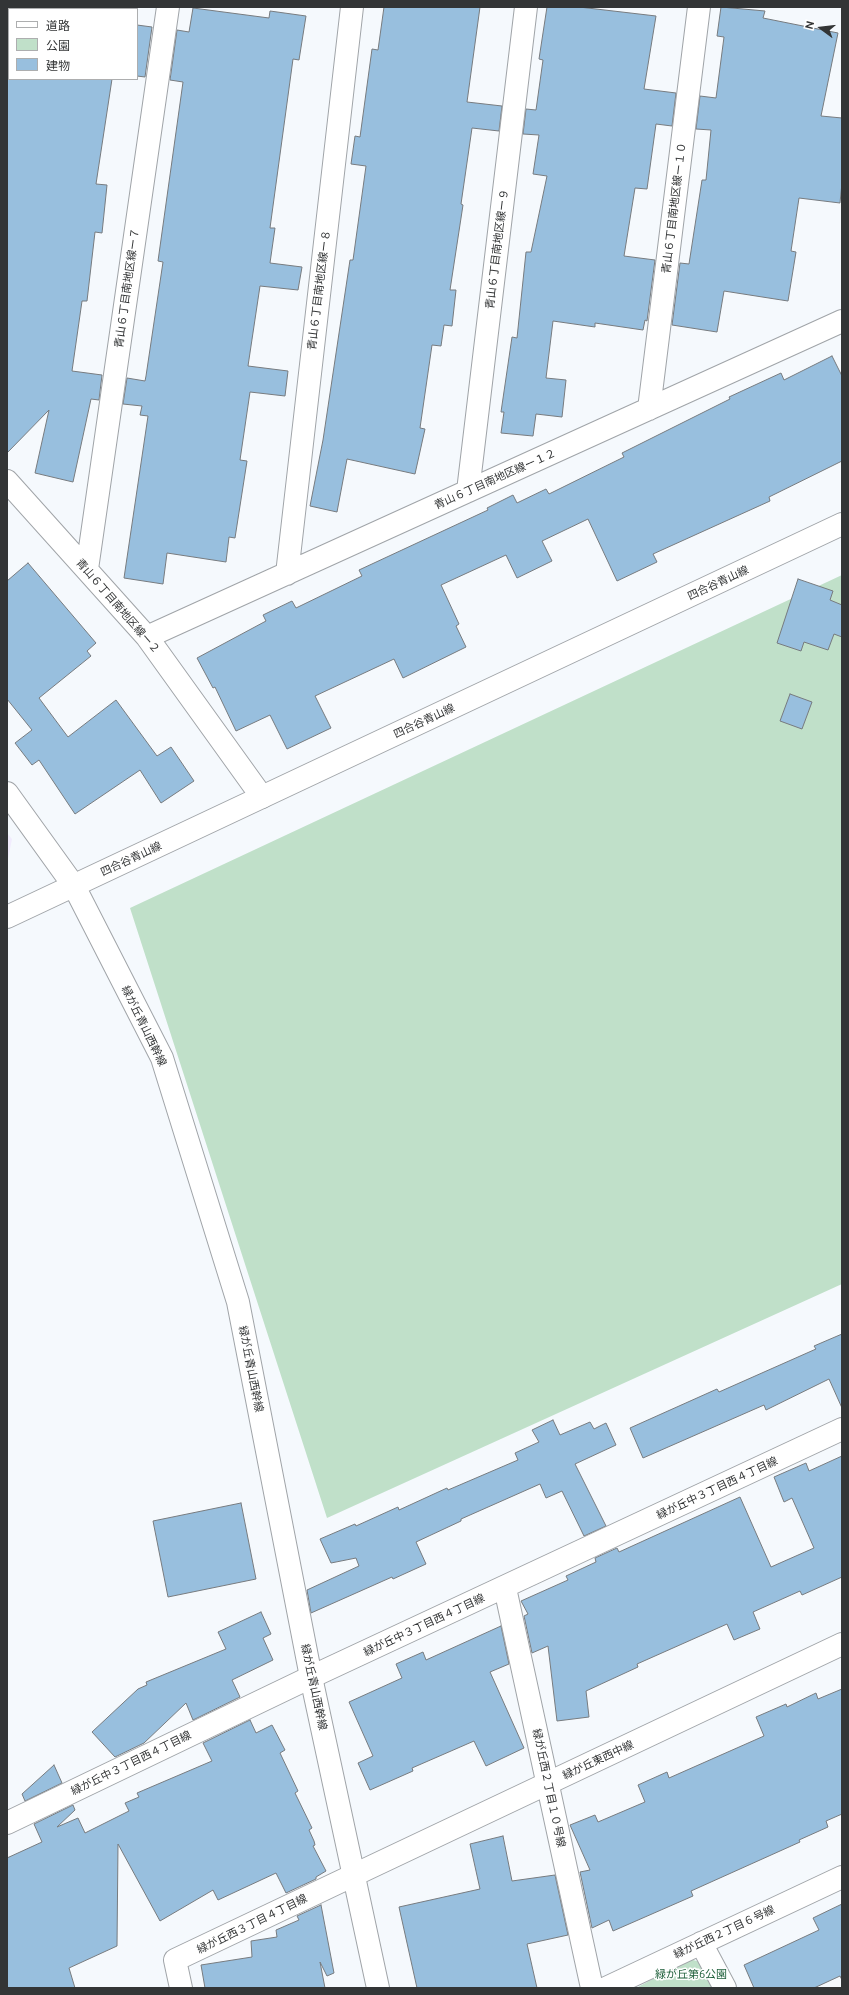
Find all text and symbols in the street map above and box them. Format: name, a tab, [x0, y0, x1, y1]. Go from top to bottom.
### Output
legend	[8, 8, 138, 80]
north arrow	[801, 8, 841, 48]
text: 道路	[46, 19, 70, 32]
text: N	[803, 19, 816, 30]
text: 公園	[46, 39, 70, 52]
text: 建物	[46, 59, 70, 72]
street label: 青山６丁目南地区線ー１０	[659, 142, 689, 274]
street label: 青山６丁目南地区線ー９	[483, 188, 511, 310]
street label: 青山６丁目南地区線ー７	[112, 227, 142, 349]
street label: 青山６丁目南地区線ー８	[305, 229, 333, 351]
street label: 青山６丁目南地区線ー１２	[432, 446, 558, 512]
street label: 青山６丁目南地区線ー２	[73, 556, 163, 656]
street label: 四合谷青山線	[685, 563, 751, 603]
street label: 四合谷青山線	[391, 701, 457, 741]
street label: 四合谷青山線	[98, 839, 164, 879]
street label: 緑が丘青山西幹線	[119, 984, 169, 1068]
street label: 緑が丘青山西幹線	[236, 1325, 266, 1413]
street label: 緑が丘中３丁目西４丁目線	[654, 1454, 780, 1522]
street label: 緑が丘中３丁目西４丁目線	[361, 1591, 487, 1659]
street label: 緑が丘青山西幹線	[298, 1643, 330, 1731]
street label: 緑が丘西２丁目１０号線	[530, 1727, 568, 1849]
street label: 緑が丘中３丁目西４丁目線	[69, 1728, 193, 1798]
street label: 緑が丘東西中線	[560, 1738, 636, 1782]
street label: 緑が丘西３丁目４丁目線	[195, 1892, 309, 1956]
street label: 緑が丘西２丁目６号線	[671, 1903, 777, 1961]
park label: 緑が丘第6公園	[655, 1967, 727, 1981]

